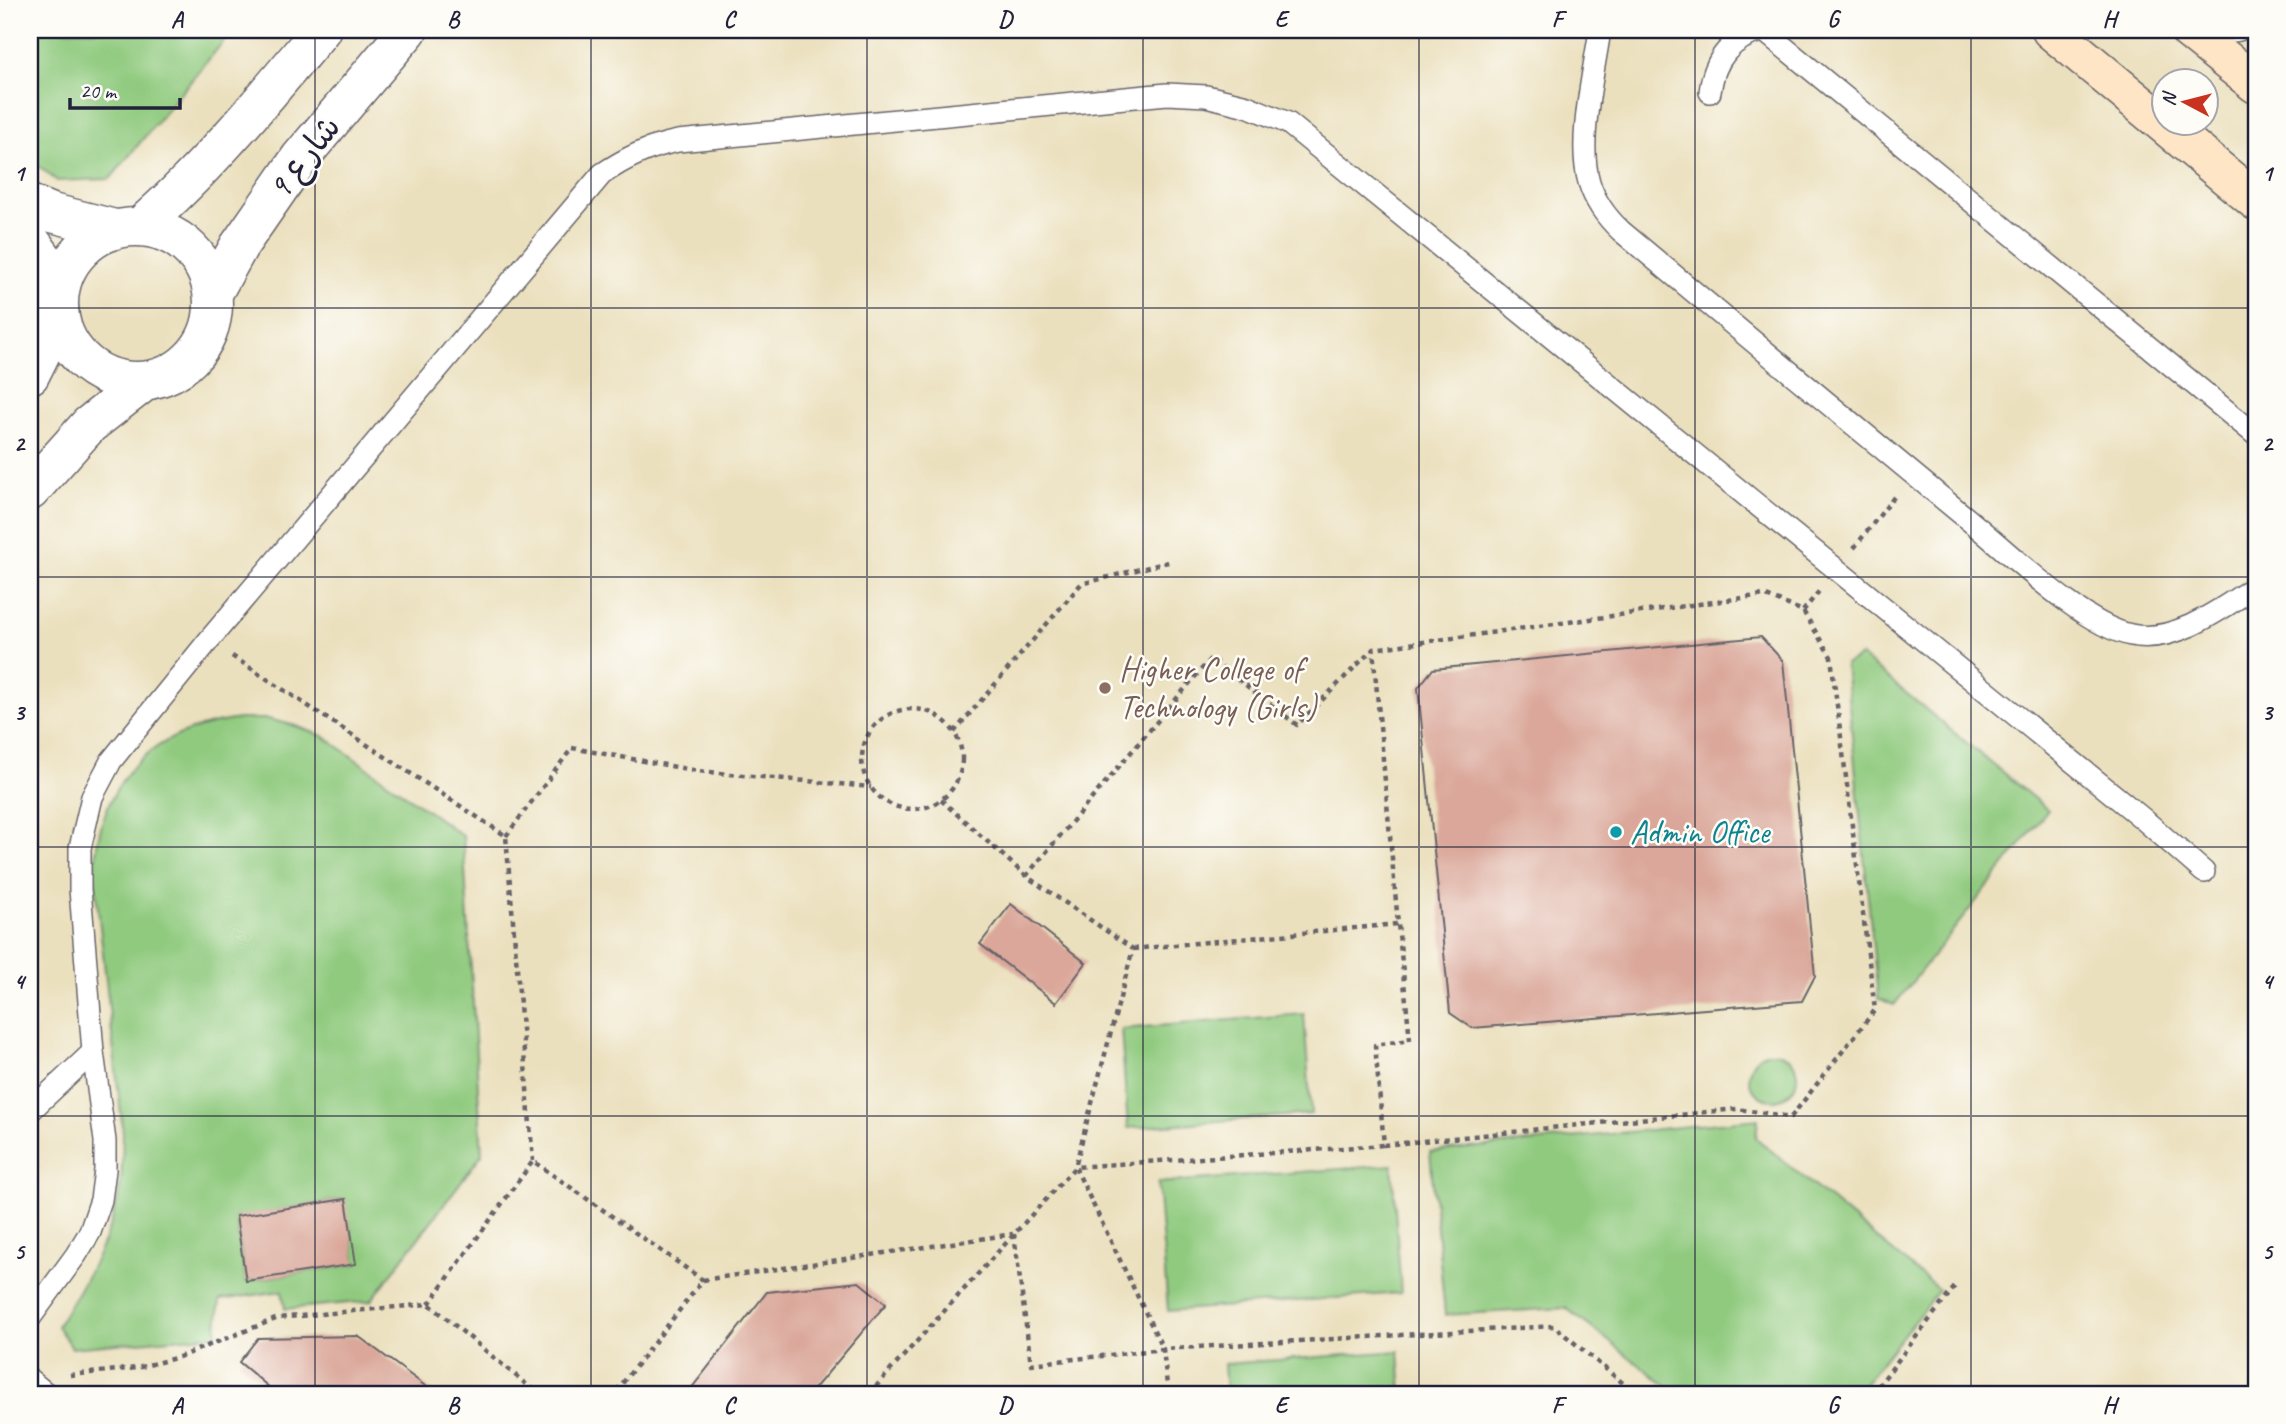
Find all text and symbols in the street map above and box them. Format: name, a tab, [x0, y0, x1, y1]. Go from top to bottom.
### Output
text: A	[171, 5, 185, 34]
text: B	[447, 5, 461, 34]
text: C	[724, 5, 738, 34]
text: D	[998, 5, 1014, 34]
text: E	[1275, 5, 1291, 34]
text: F	[1552, 5, 1568, 34]
text: G	[1827, 5, 1842, 34]
text: H	[2102, 5, 2120, 34]
scale bar	[70, 66, 180, 110]
north arrow	[2150, 66, 2220, 136]
text: 20 m	[80, 78, 118, 104]
text: N	[2156, 90, 2182, 107]
street label: شارع 9	[258, 107, 351, 208]
text: 1	[14, 159, 27, 188]
text: 1	[2262, 159, 2275, 188]
text: 2	[14, 429, 27, 458]
text: 2	[2262, 429, 2275, 458]
place label: Higher College of Technology (Girls)	[1119, 648, 1318, 728]
marker: Higher College of Technology (Girls)	[1097, 680, 1113, 696]
text: 3	[14, 698, 27, 727]
text: 3	[2262, 698, 2275, 727]
place label: Admin Office	[1630, 811, 1771, 853]
marker: Admin Office	[1608, 824, 1624, 840]
text: 4	[14, 967, 27, 996]
text: 4	[2262, 967, 2275, 996]
text: 5	[14, 1237, 26, 1266]
text: 5	[2262, 1237, 2274, 1266]
text: A	[171, 1391, 185, 1420]
text: B	[447, 1391, 461, 1420]
text: C	[724, 1391, 738, 1420]
text: D	[998, 1391, 1014, 1420]
text: E	[1275, 1391, 1291, 1420]
text: F	[1552, 1391, 1568, 1420]
text: G	[1827, 1391, 1842, 1420]
text: H	[2102, 1391, 2120, 1420]

